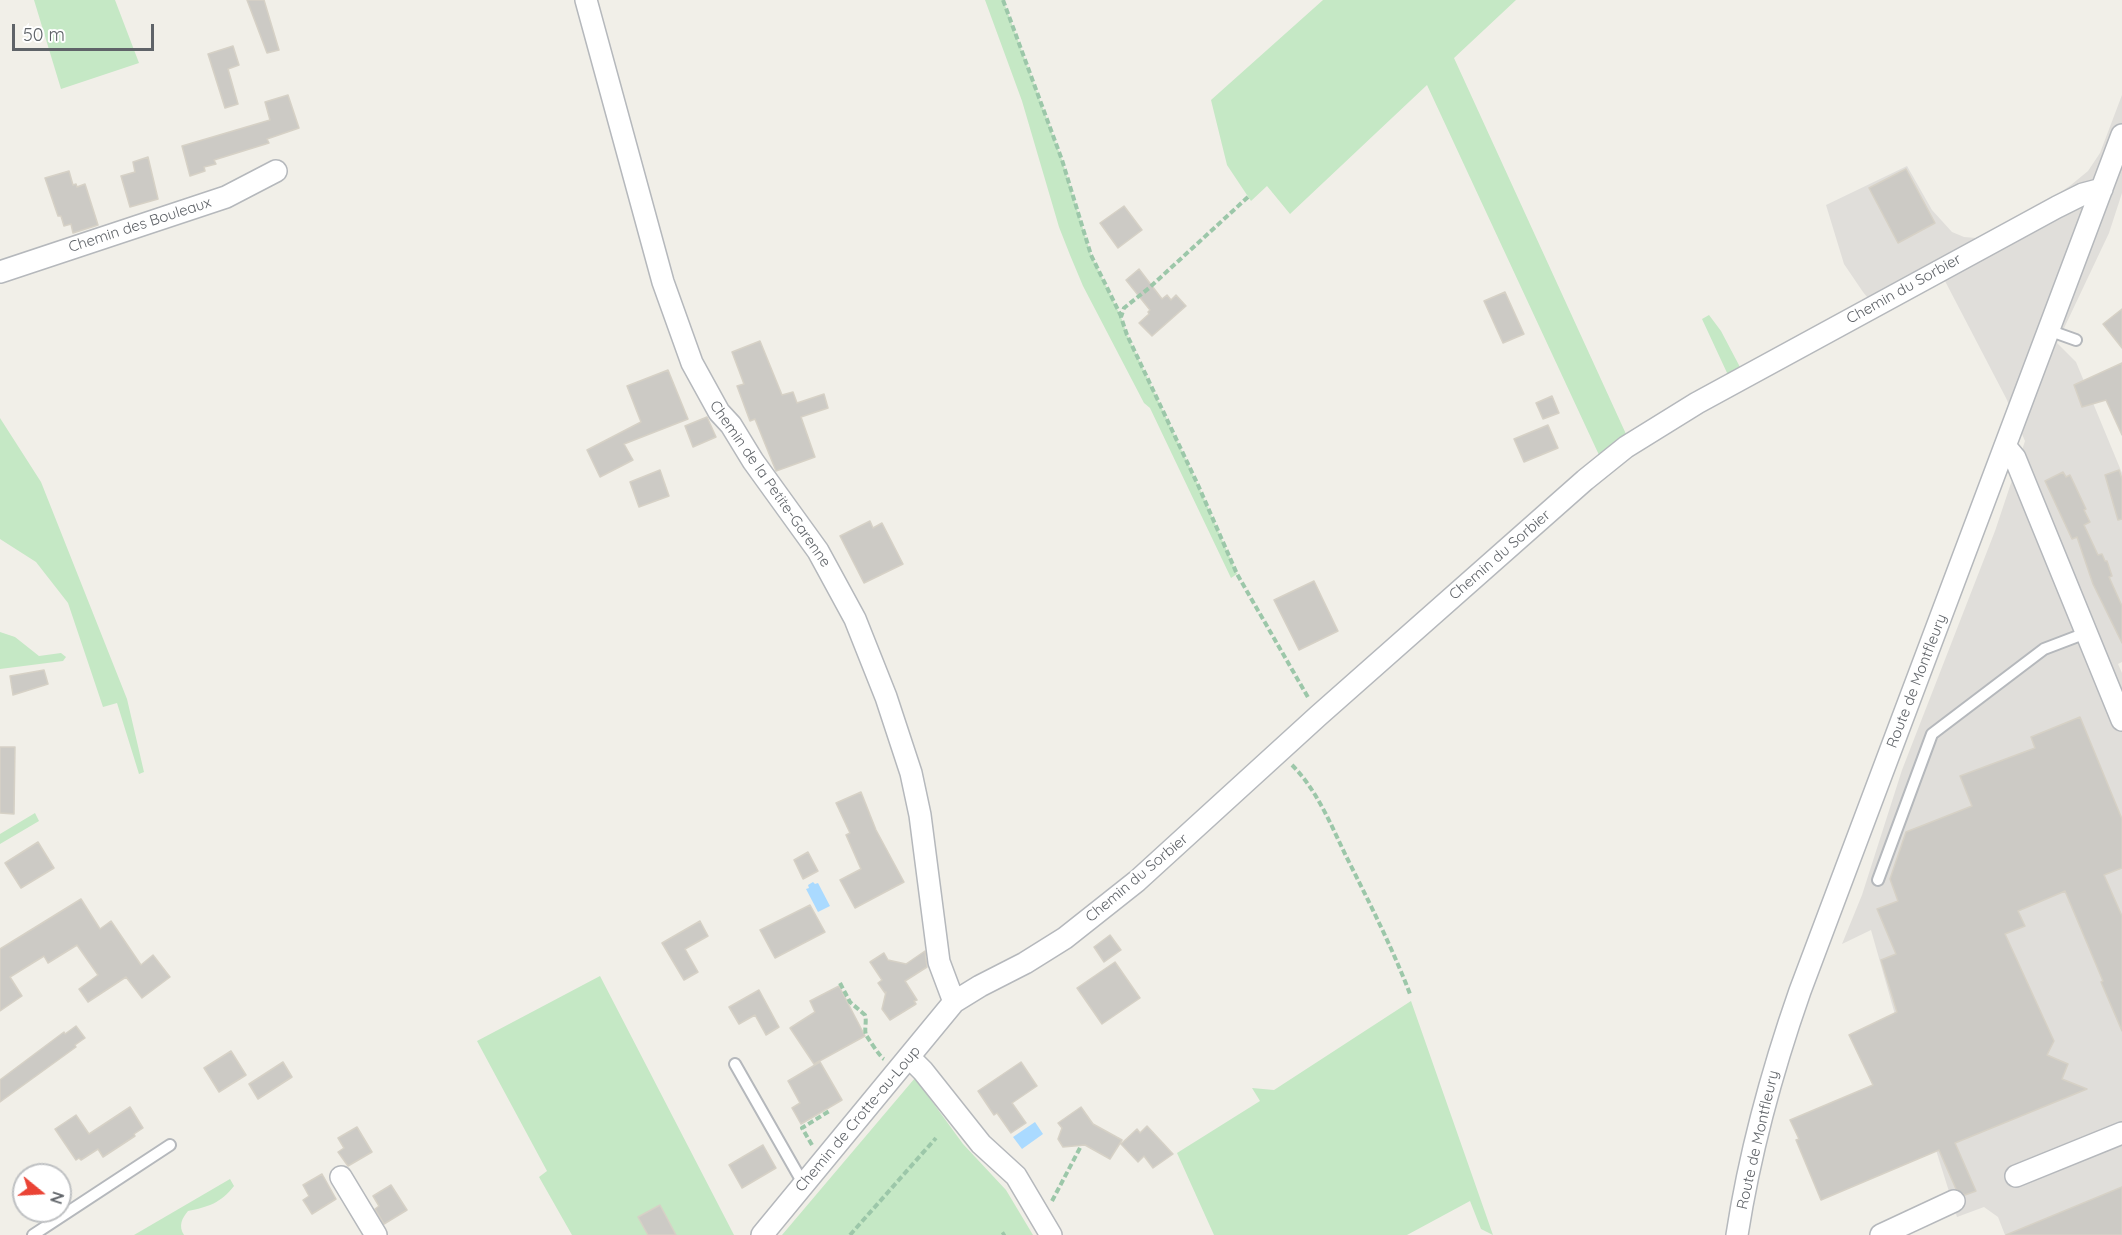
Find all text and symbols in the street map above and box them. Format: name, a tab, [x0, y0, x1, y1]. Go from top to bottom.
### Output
scale bar	[15, 12, 158, 50]
text: 50 m	[23, 23, 65, 46]
street label: Chemin des Bouleaux	[66, 193, 214, 257]
street label: Chemin du Sorbier	[1844, 250, 1964, 328]
street label: Chemin de la Petite-Garenne	[706, 397, 834, 571]
street label: Chemin du Sorbier	[1446, 506, 1554, 604]
street label: Route de Montfleury	[1883, 611, 1951, 751]
street label: Chemin du Sorbier	[1082, 830, 1192, 926]
street label: Chemin de Crotte-au-Loup	[792, 1042, 924, 1196]
street label: Route de Montfleury	[1733, 1069, 1783, 1211]
north arrow	[12, 1163, 72, 1223]
text: N	[46, 1189, 69, 1207]

